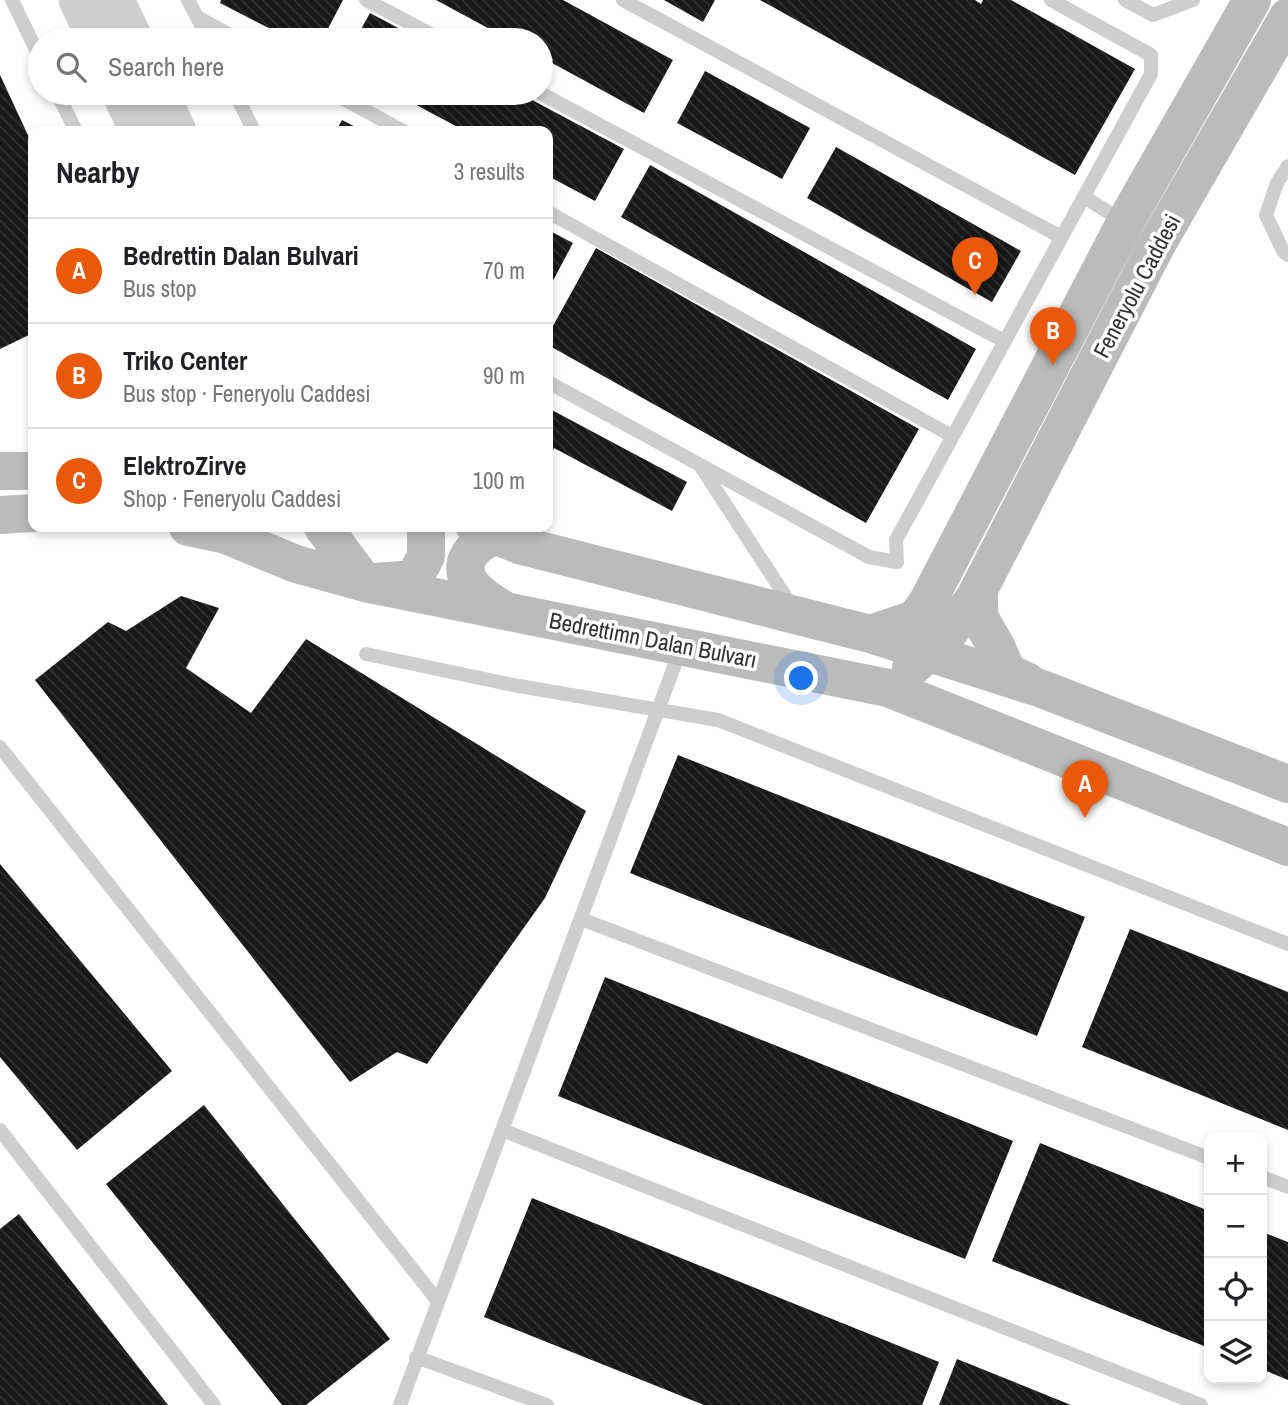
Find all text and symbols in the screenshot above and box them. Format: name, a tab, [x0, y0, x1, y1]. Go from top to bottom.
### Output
search box	[28, 28, 553, 105]
icon: search	[52, 48, 90, 86]
text: Search here	[108, 49, 224, 84]
text: Nearby	[56, 152, 139, 192]
text: 3 results	[454, 156, 525, 187]
street label: Feneryolu Caddesi	[1086, 209, 1187, 363]
pin: C	[952, 237, 998, 295]
text: Bedrettin Dalan Bulvari	[123, 238, 359, 273]
text: A	[72, 255, 86, 286]
text: 70 m	[483, 255, 525, 286]
text: Bus stop	[123, 273, 196, 304]
pin: B	[1030, 307, 1076, 365]
text: Triko Center	[123, 343, 247, 378]
text: B	[72, 360, 86, 391]
text: 90 m	[483, 360, 525, 391]
text: Bus stop · Feneryolu Caddesi	[123, 378, 371, 409]
text: ElektroZirve	[123, 448, 246, 483]
text: C	[72, 465, 86, 496]
text: 100 m	[473, 465, 525, 496]
text: Shop · Feneryolu Caddesi	[123, 483, 341, 514]
street label: Bedrettimn Dalan Bulvarı	[547, 604, 759, 675]
your location	[784, 661, 818, 695]
pin: A	[1062, 760, 1108, 818]
map controls	[1204, 1132, 1267, 1384]
button: +	[1204, 1132, 1267, 1195]
button: −	[1204, 1195, 1267, 1258]
button: locate	[1204, 1258, 1267, 1321]
button: layers	[1204, 1321, 1267, 1384]

